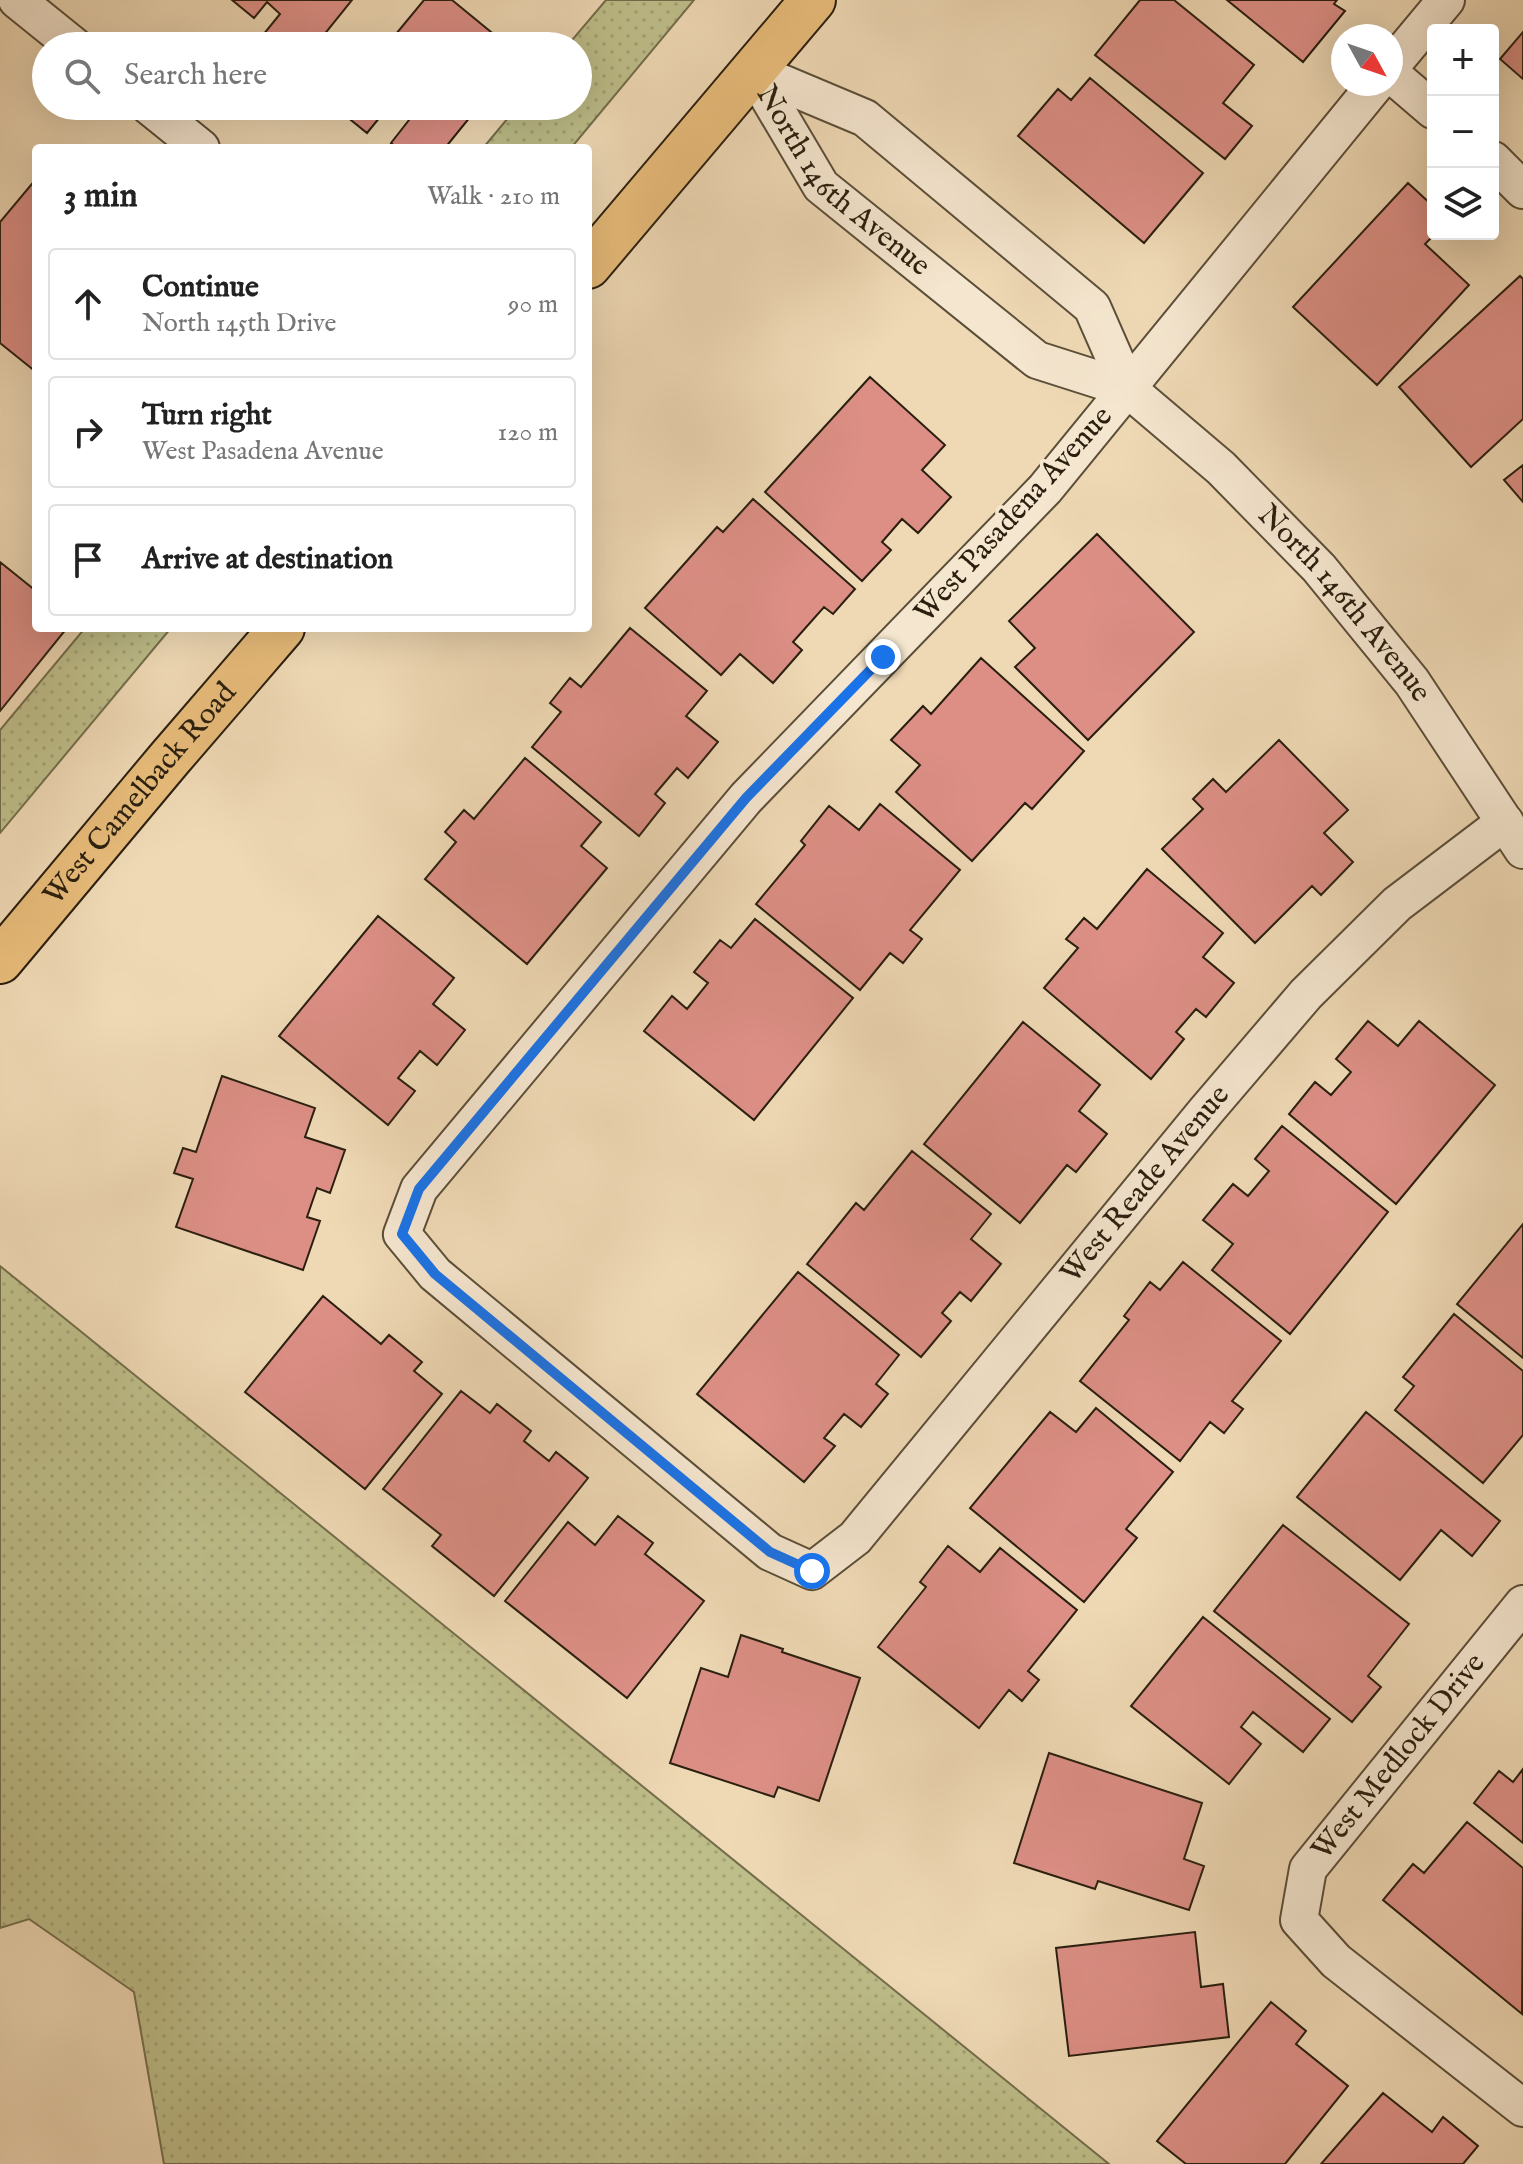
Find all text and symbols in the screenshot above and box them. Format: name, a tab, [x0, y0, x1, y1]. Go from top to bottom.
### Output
north arrow	[1331, 24, 1403, 96]
map controls	[1427, 24, 1499, 240]
button: +	[1427, 24, 1499, 96]
search box	[32, 32, 592, 120]
icon: search	[60, 54, 104, 98]
text: Search here	[124, 57, 267, 95]
street label: North 146th Avenue	[747, 78, 938, 285]
button: −	[1427, 96, 1499, 168]
button: layers	[1427, 168, 1499, 240]
text: 3 min	[64, 175, 138, 218]
text: Walk · 210 m	[427, 180, 560, 213]
text: Continue	[142, 269, 259, 307]
icon: ahead	[66, 282, 110, 326]
text: 90 m	[508, 288, 558, 321]
text: North 145th Drive	[142, 307, 336, 340]
text: Turn right	[142, 397, 272, 435]
street label: West Pasadena Avenue	[907, 399, 1121, 631]
icon: right	[66, 410, 110, 454]
text: 120 m	[498, 416, 558, 449]
text: West Pasadena Avenue	[142, 435, 384, 468]
street label: North 146th Avenue	[1249, 497, 1439, 710]
icon: arrive	[66, 538, 110, 582]
text: Arrive at destination	[142, 541, 393, 579]
route end	[865, 639, 901, 675]
street label: West Camelback Road	[35, 674, 246, 913]
street label: West Reade Avenue	[1053, 1078, 1239, 1291]
route start	[794, 1553, 830, 1589]
street label: West Medlock Drive	[1304, 1646, 1494, 1868]

